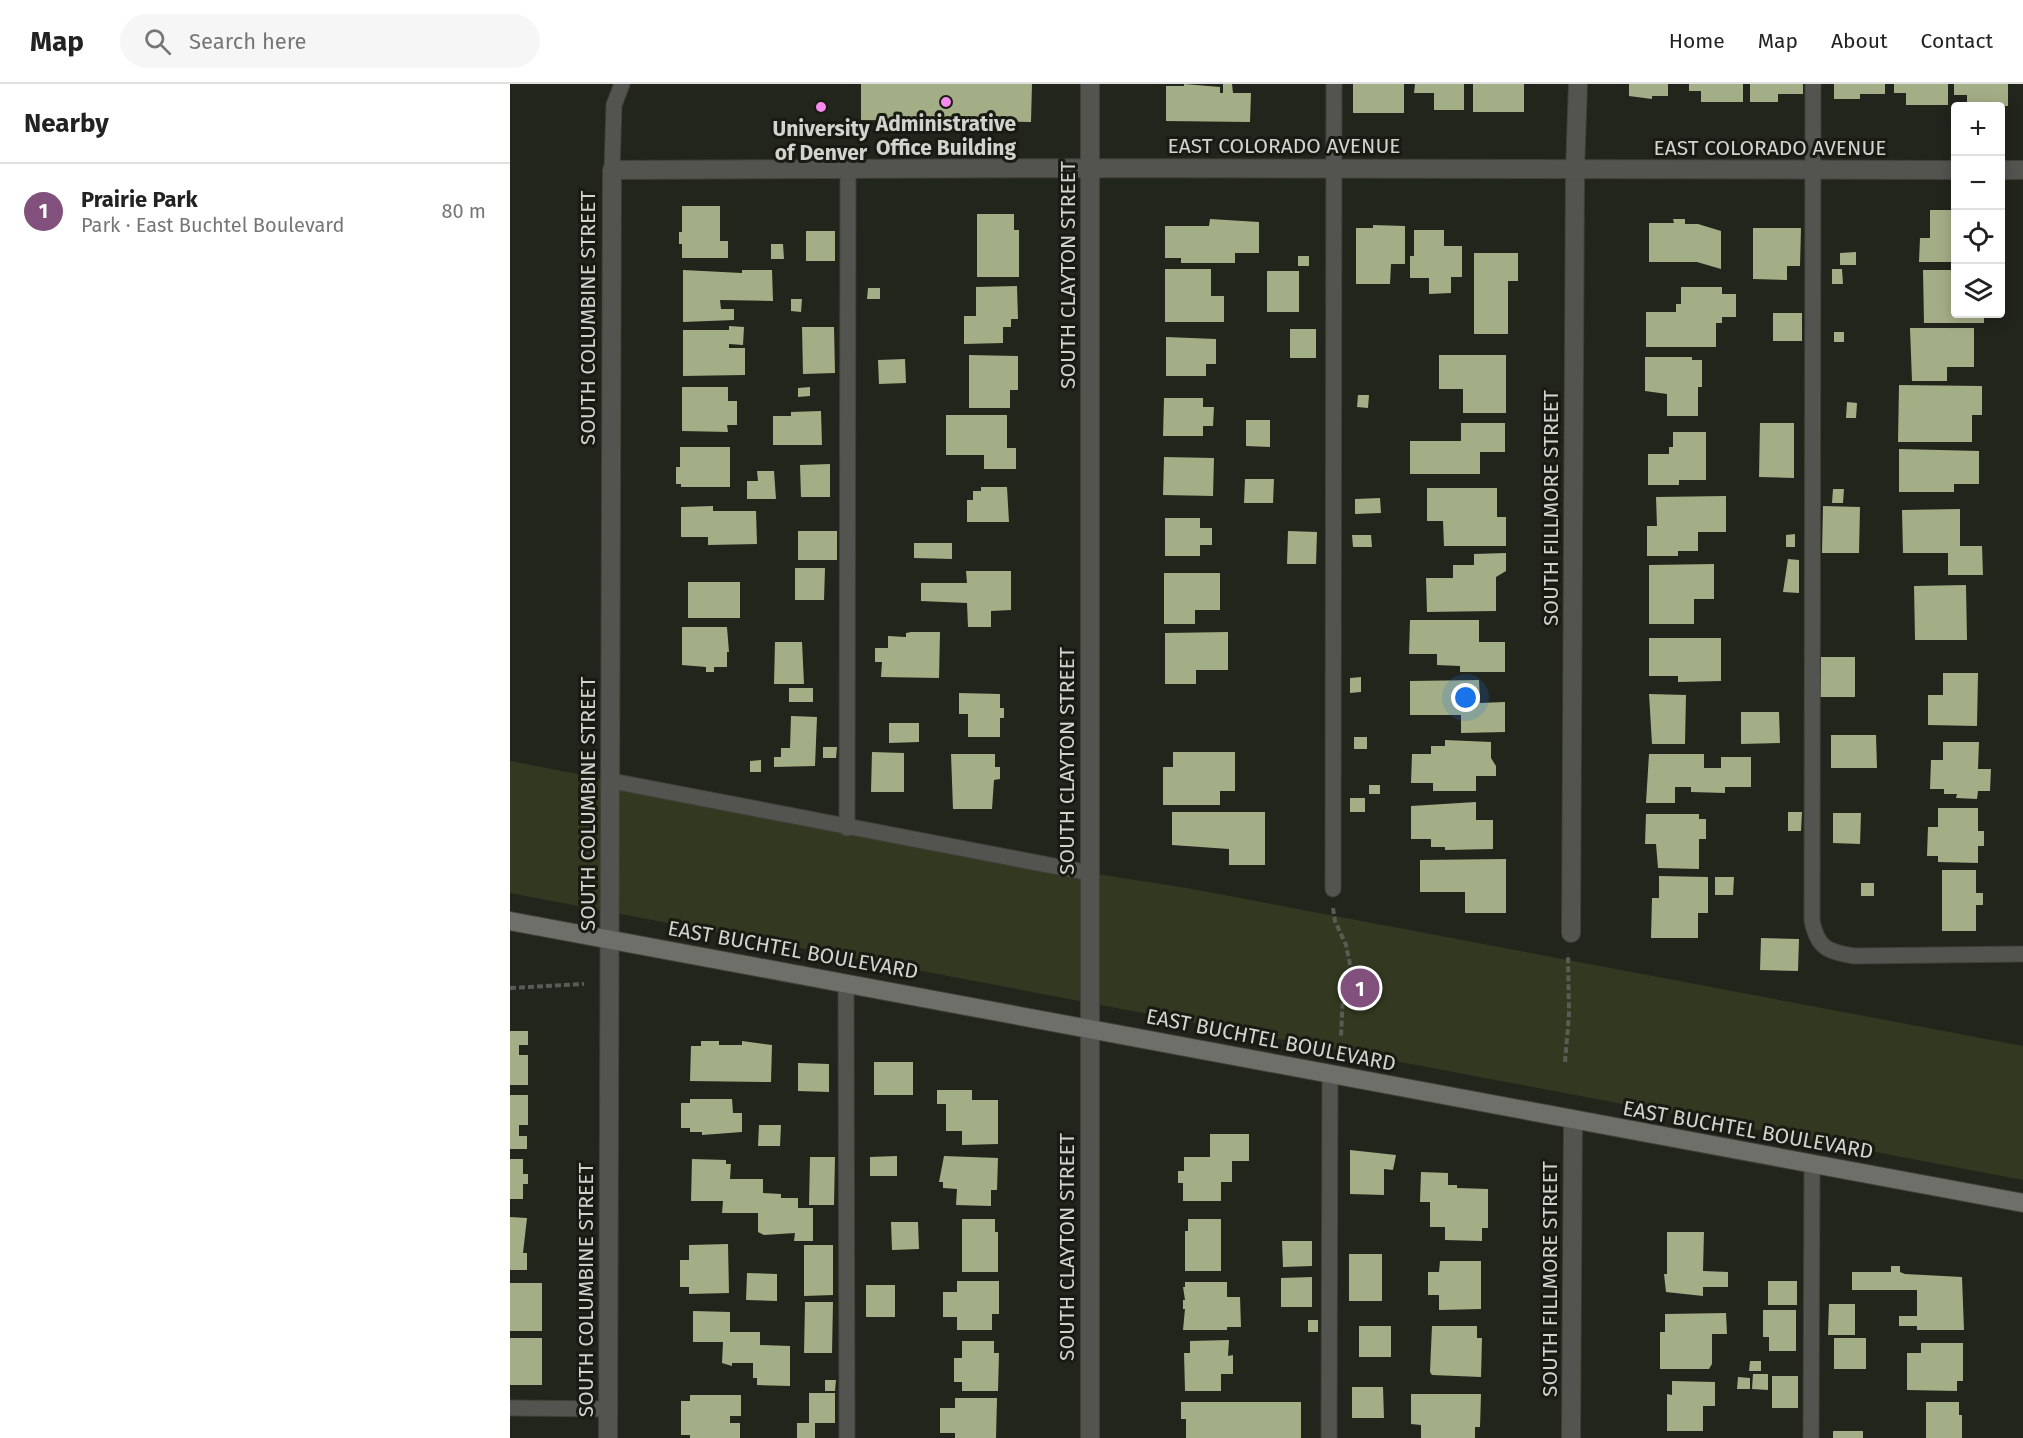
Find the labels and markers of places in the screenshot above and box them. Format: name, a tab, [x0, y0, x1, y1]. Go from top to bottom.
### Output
marker: Administrative Office Building	[939, 95, 953, 109]
marker: University of Denver	[814, 100, 828, 114]
place label: Administrative Office Building	[875, 111, 1017, 161]
place label: University of Denver	[772, 116, 870, 166]
pin: 1	[1340, 966, 1380, 1010]

